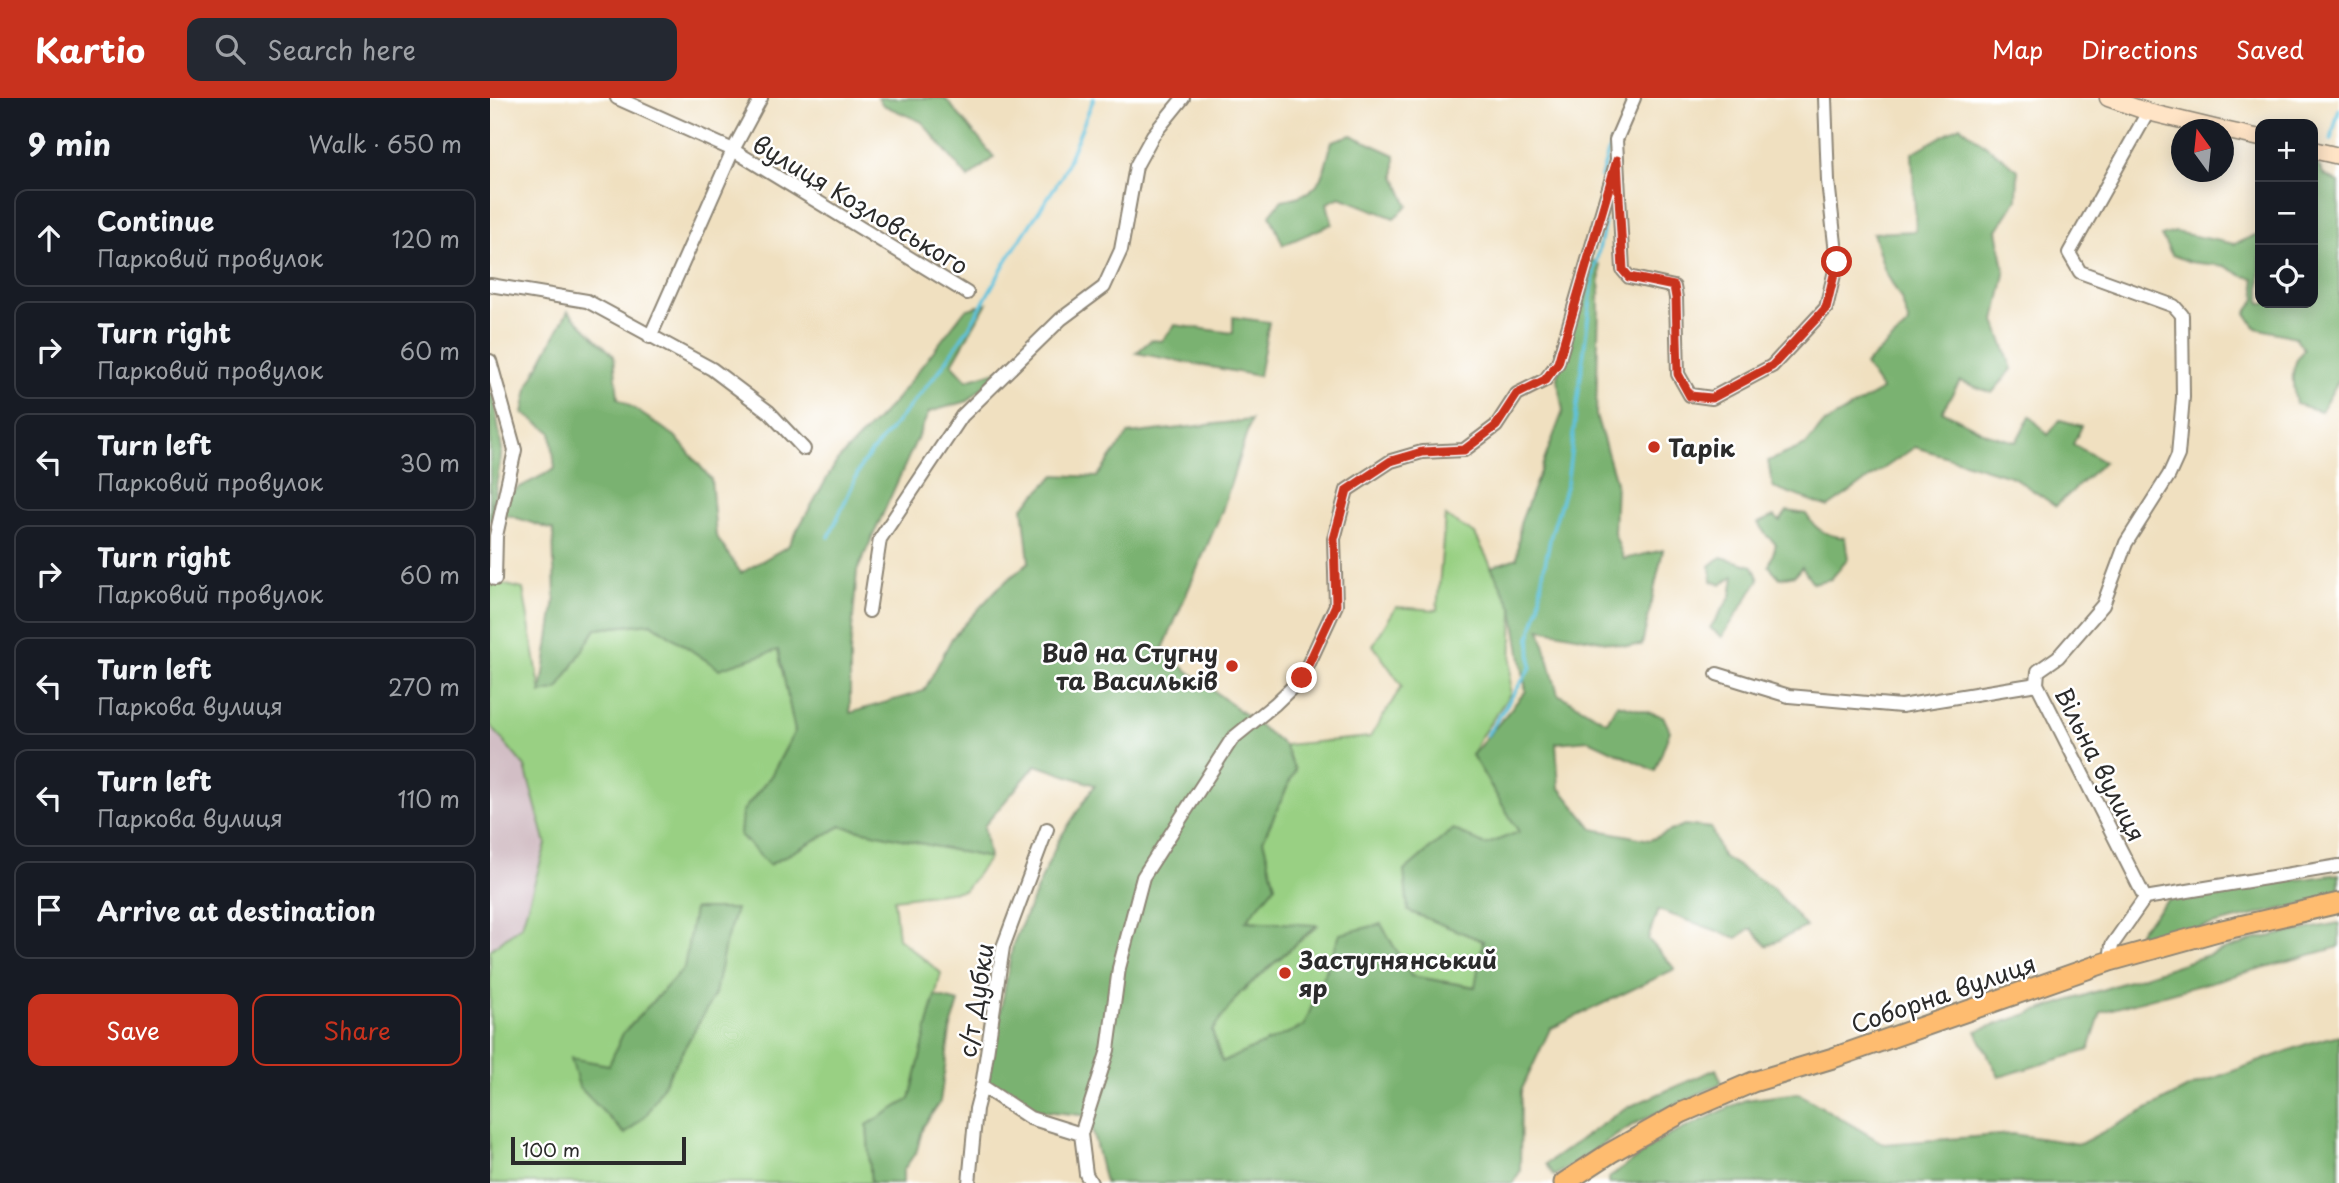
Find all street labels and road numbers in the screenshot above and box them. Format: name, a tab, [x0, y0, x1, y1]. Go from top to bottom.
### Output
street label: вулиця Козловського	[746, 125, 976, 283]
street label: Вільна вулиця	[2047, 680, 2155, 848]
street label: с/т Дубки	[948, 940, 1002, 1060]
street label: Соборна вулиця	[1846, 944, 2040, 1042]

